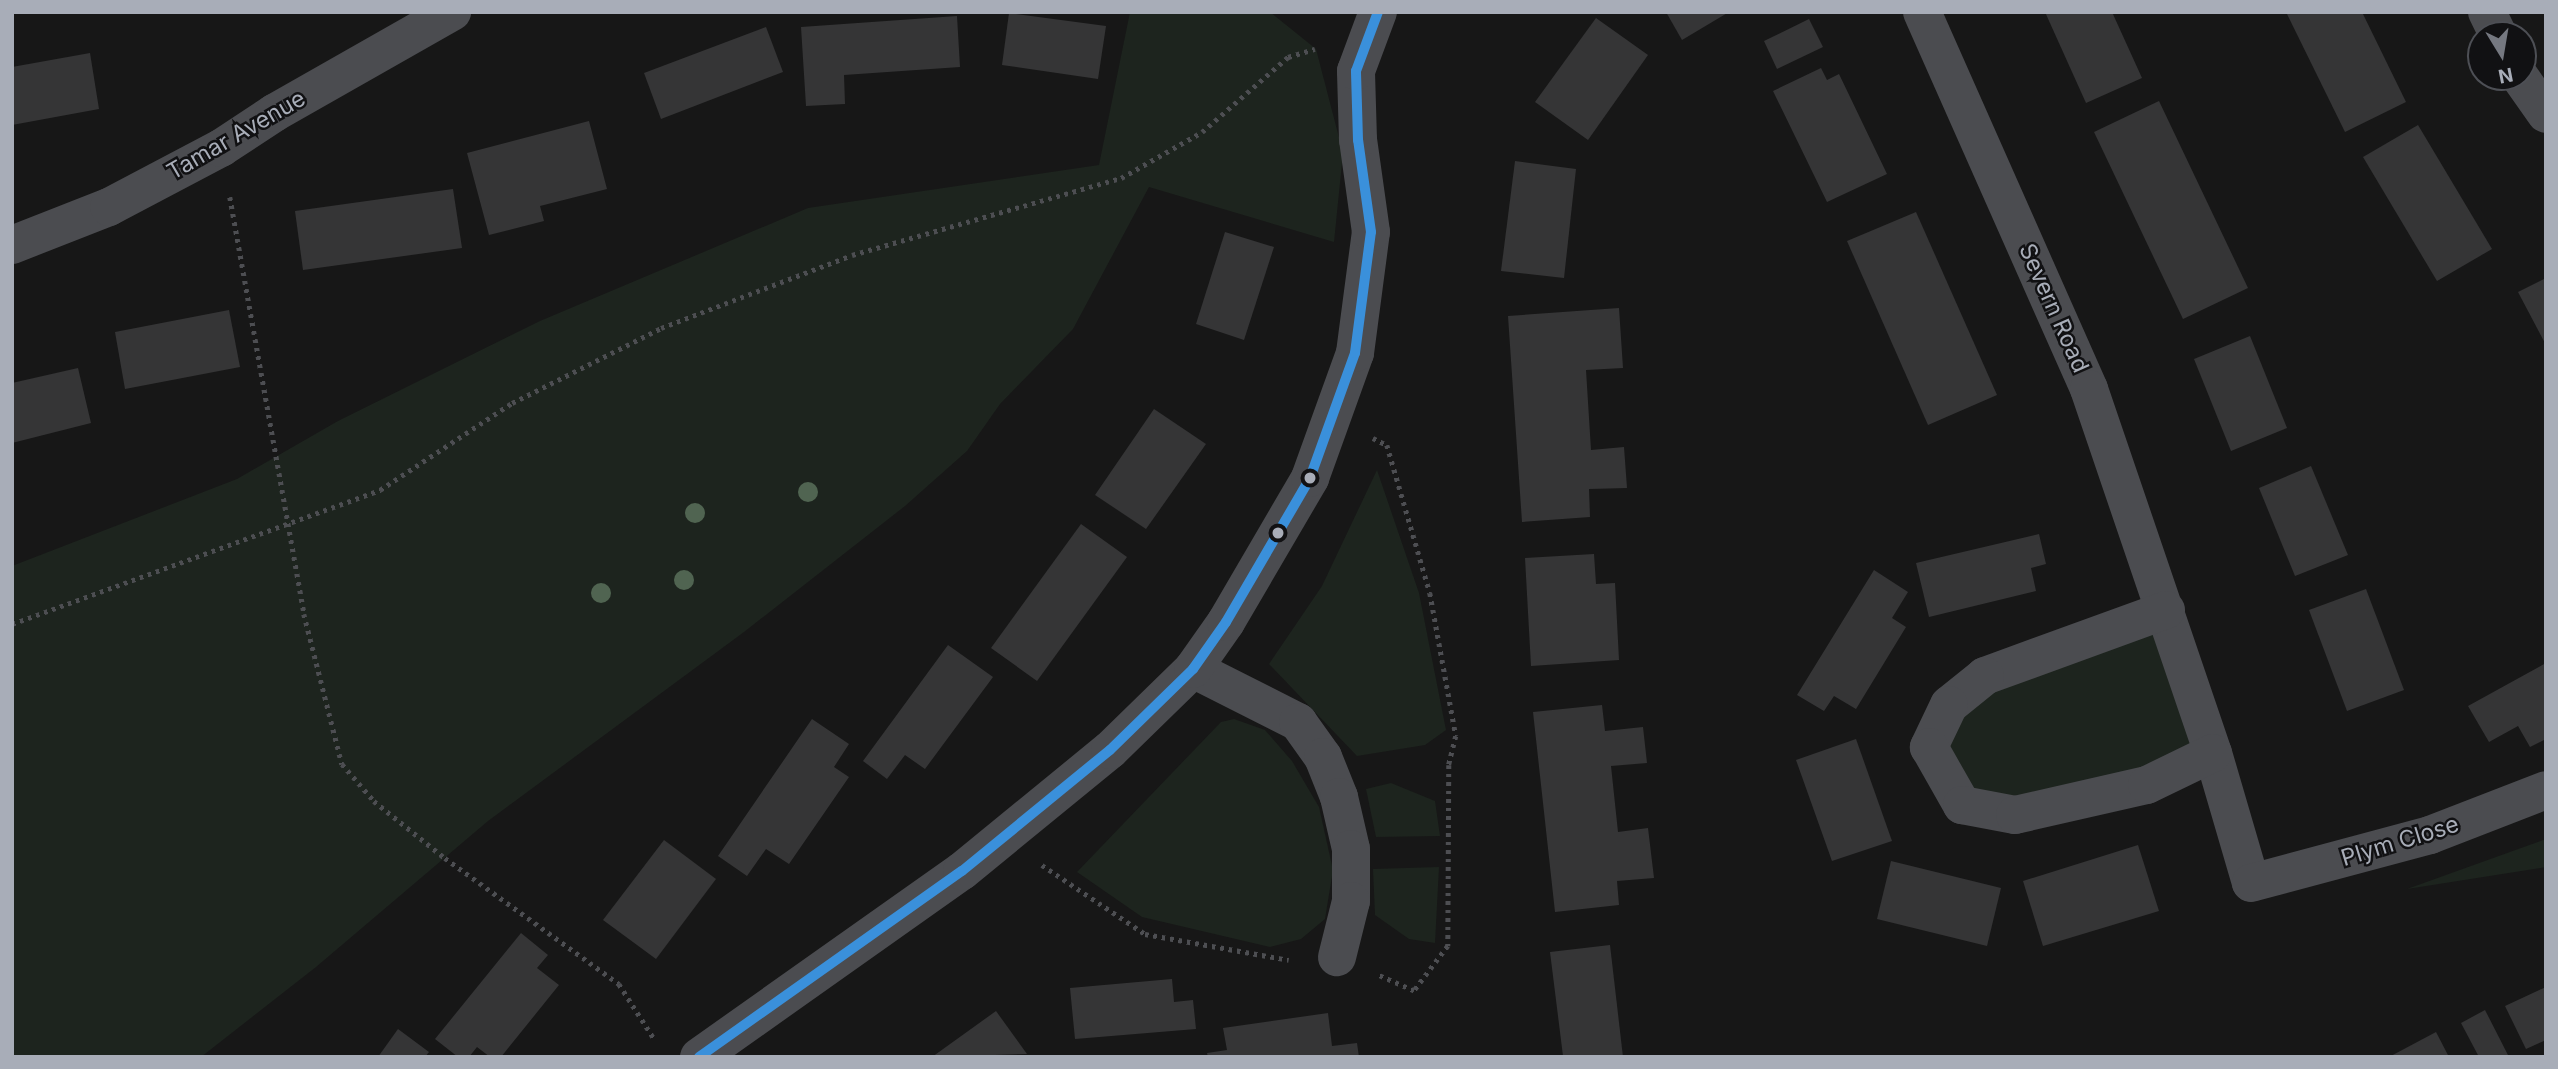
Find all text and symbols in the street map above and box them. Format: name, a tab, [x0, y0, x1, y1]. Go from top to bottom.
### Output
north arrow	[2467, 21, 2537, 91]
text: N	[2496, 62, 2515, 88]
street label: Tamar Avenue	[162, 84, 310, 186]
street label: Severn Road	[2013, 239, 2095, 377]
unlabelled marker	[1303, 471, 1317, 485]
unlabelled marker	[1271, 526, 1285, 540]
street label: Plym Close	[2338, 810, 2462, 872]

